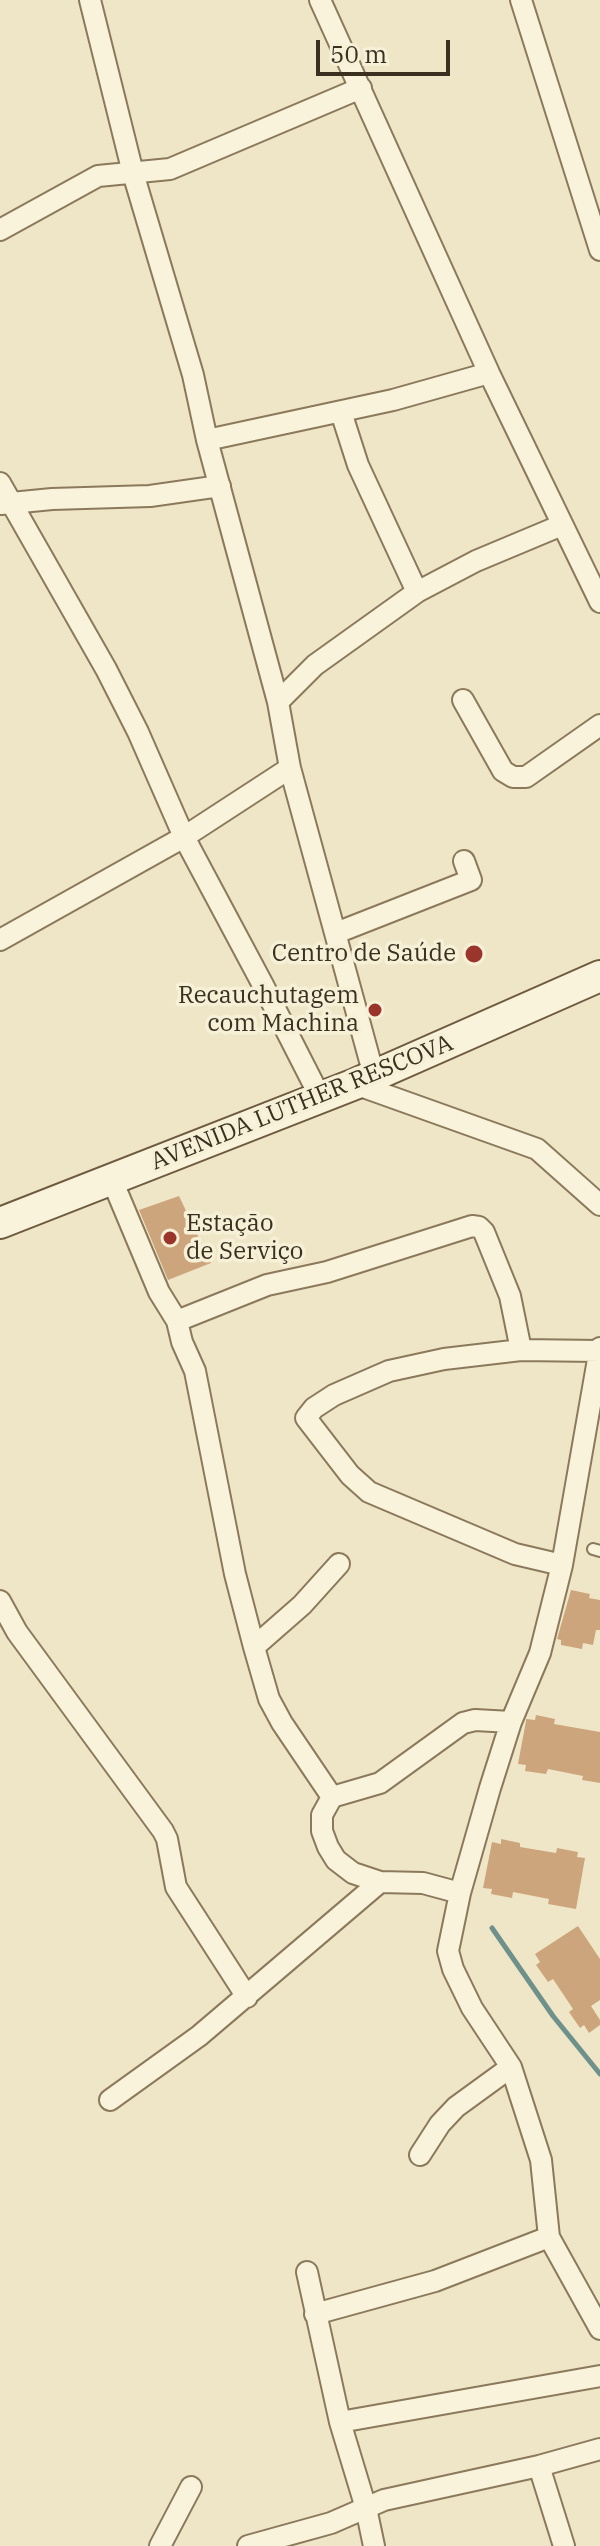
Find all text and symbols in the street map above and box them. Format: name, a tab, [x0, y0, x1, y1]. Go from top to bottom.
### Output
scale bar	[320, 24, 454, 74]
text: 50 m	[330, 38, 387, 70]
place label: Centro de Saúde	[272, 940, 456, 968]
marker: Centro de Saúde	[463, 943, 485, 965]
place label: Recauchutagem com Machina	[178, 982, 359, 1038]
marker: Recauchutagem com Machina	[366, 1001, 384, 1019]
street label: AVENIDA LUTHER RESCOVA	[147, 1029, 457, 1177]
place label: Estação de Serviço	[186, 1210, 303, 1266]
marker: Estação de Serviço	[161, 1229, 179, 1247]

